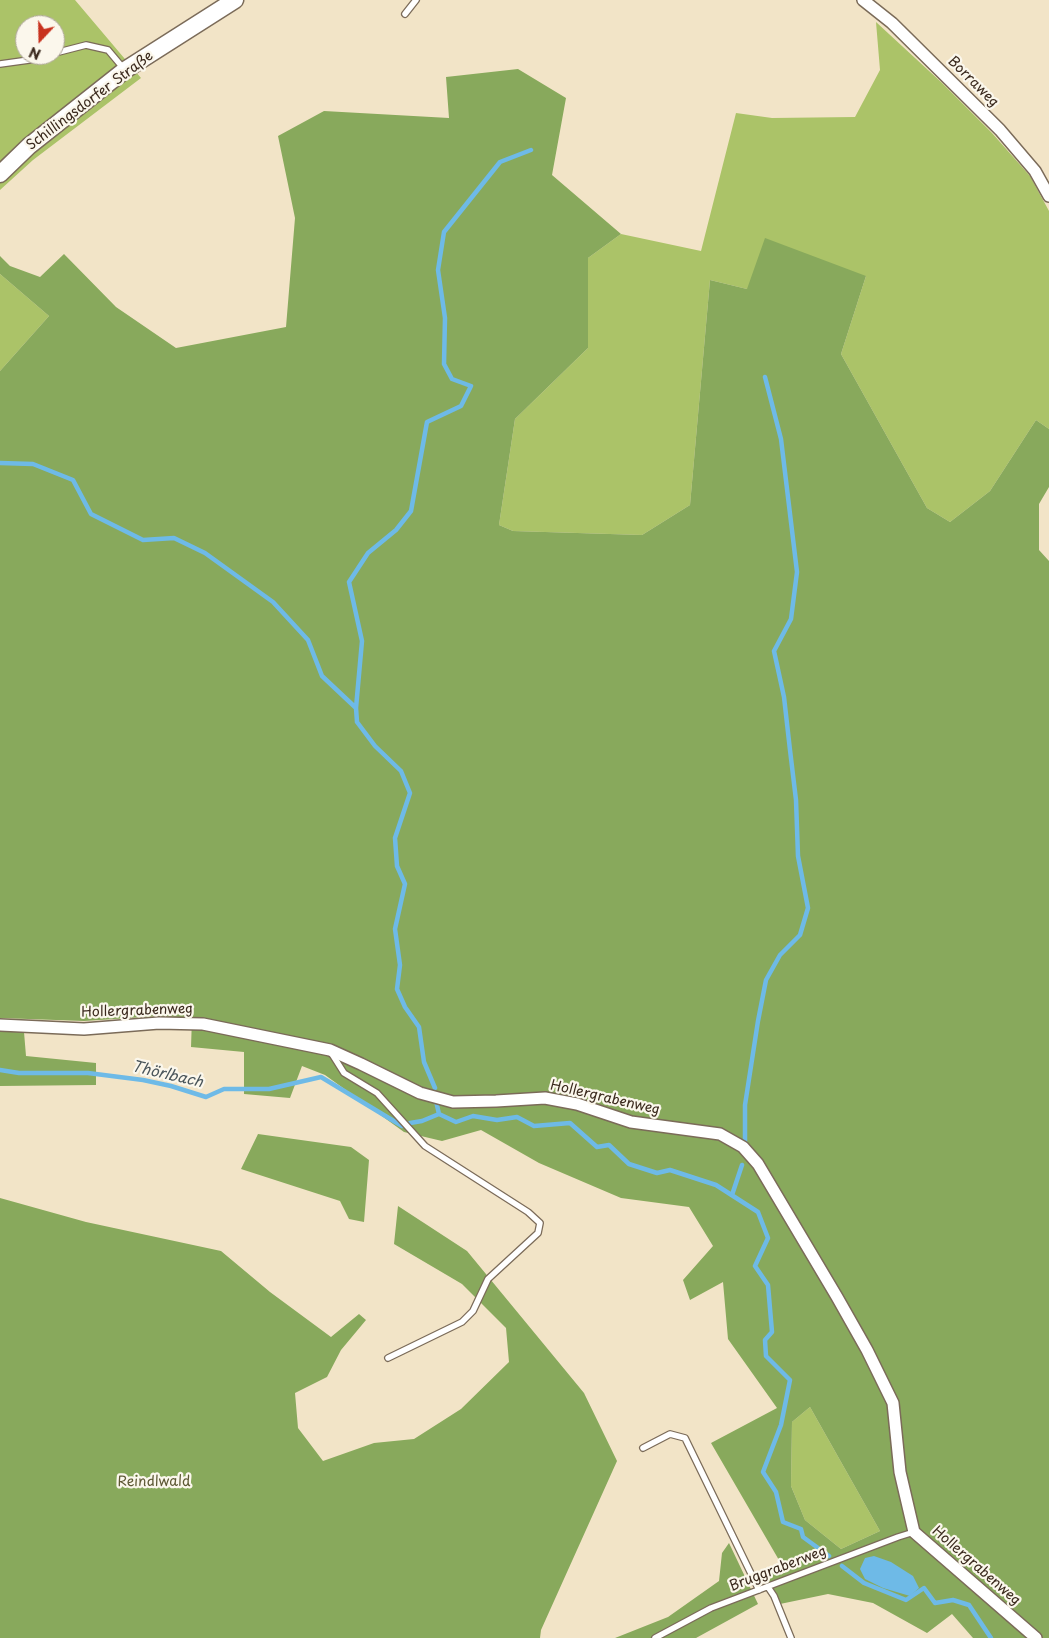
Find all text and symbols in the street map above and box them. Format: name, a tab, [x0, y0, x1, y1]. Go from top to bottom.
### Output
north arrow	[15, 15, 65, 65]
text: N	[26, 42, 44, 65]
street label: Schillingsdorfer Straße	[23, 48, 157, 154]
street label: Borraweg	[944, 53, 1002, 111]
street label: Hollergrabenweg	[81, 1001, 193, 1021]
water label: Thörlbach	[130, 1058, 204, 1092]
street label: Hollergrabenweg	[549, 1077, 661, 1119]
park label: Reindlwald	[118, 1474, 190, 1490]
street label: Hollergrabenweg	[928, 1523, 1024, 1609]
street label: Bruggraberweg	[727, 1543, 829, 1595]

